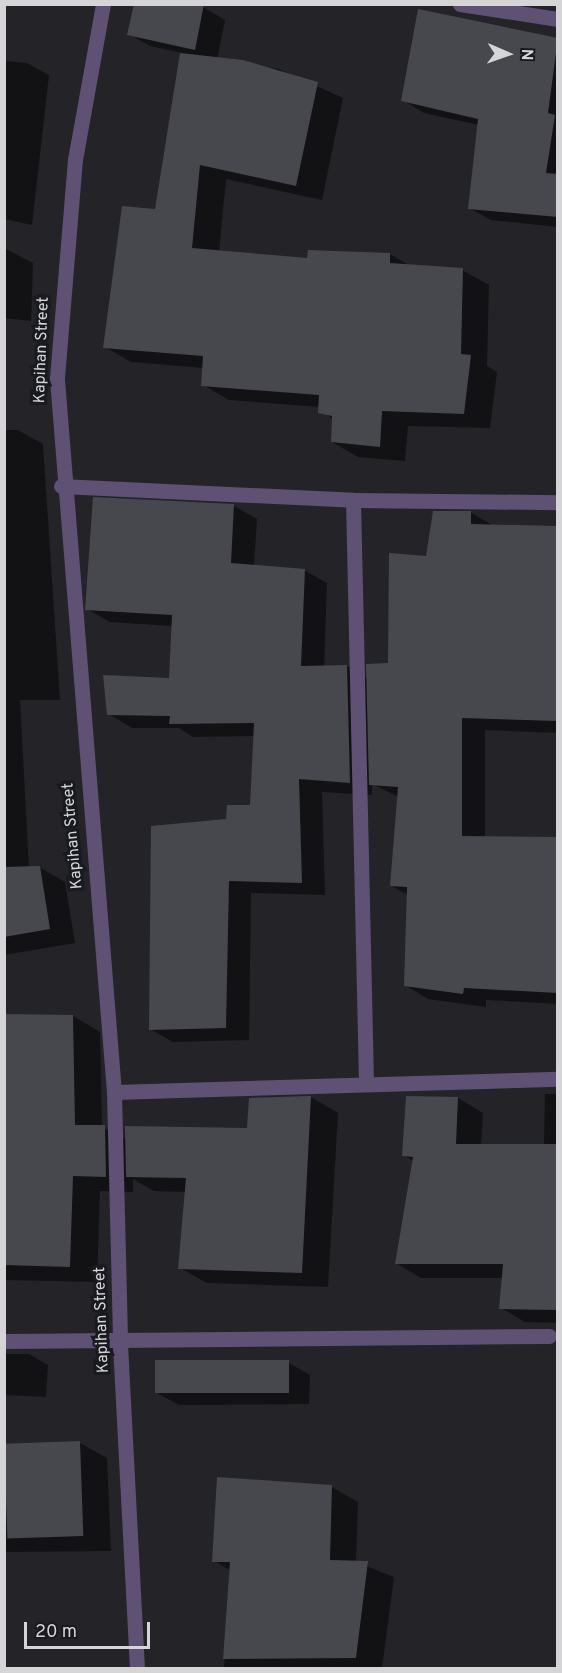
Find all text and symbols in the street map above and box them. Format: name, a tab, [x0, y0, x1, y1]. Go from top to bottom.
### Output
north arrow	[478, 24, 538, 84]
text: N	[516, 49, 536, 61]
street label: Kapihan Street	[31, 296, 53, 404]
street label: Kapihan Street	[59, 782, 87, 890]
street label: Kapihan Street	[91, 1266, 113, 1374]
scale bar	[27, 1610, 153, 1648]
text: 20 m	[35, 1621, 77, 1644]

